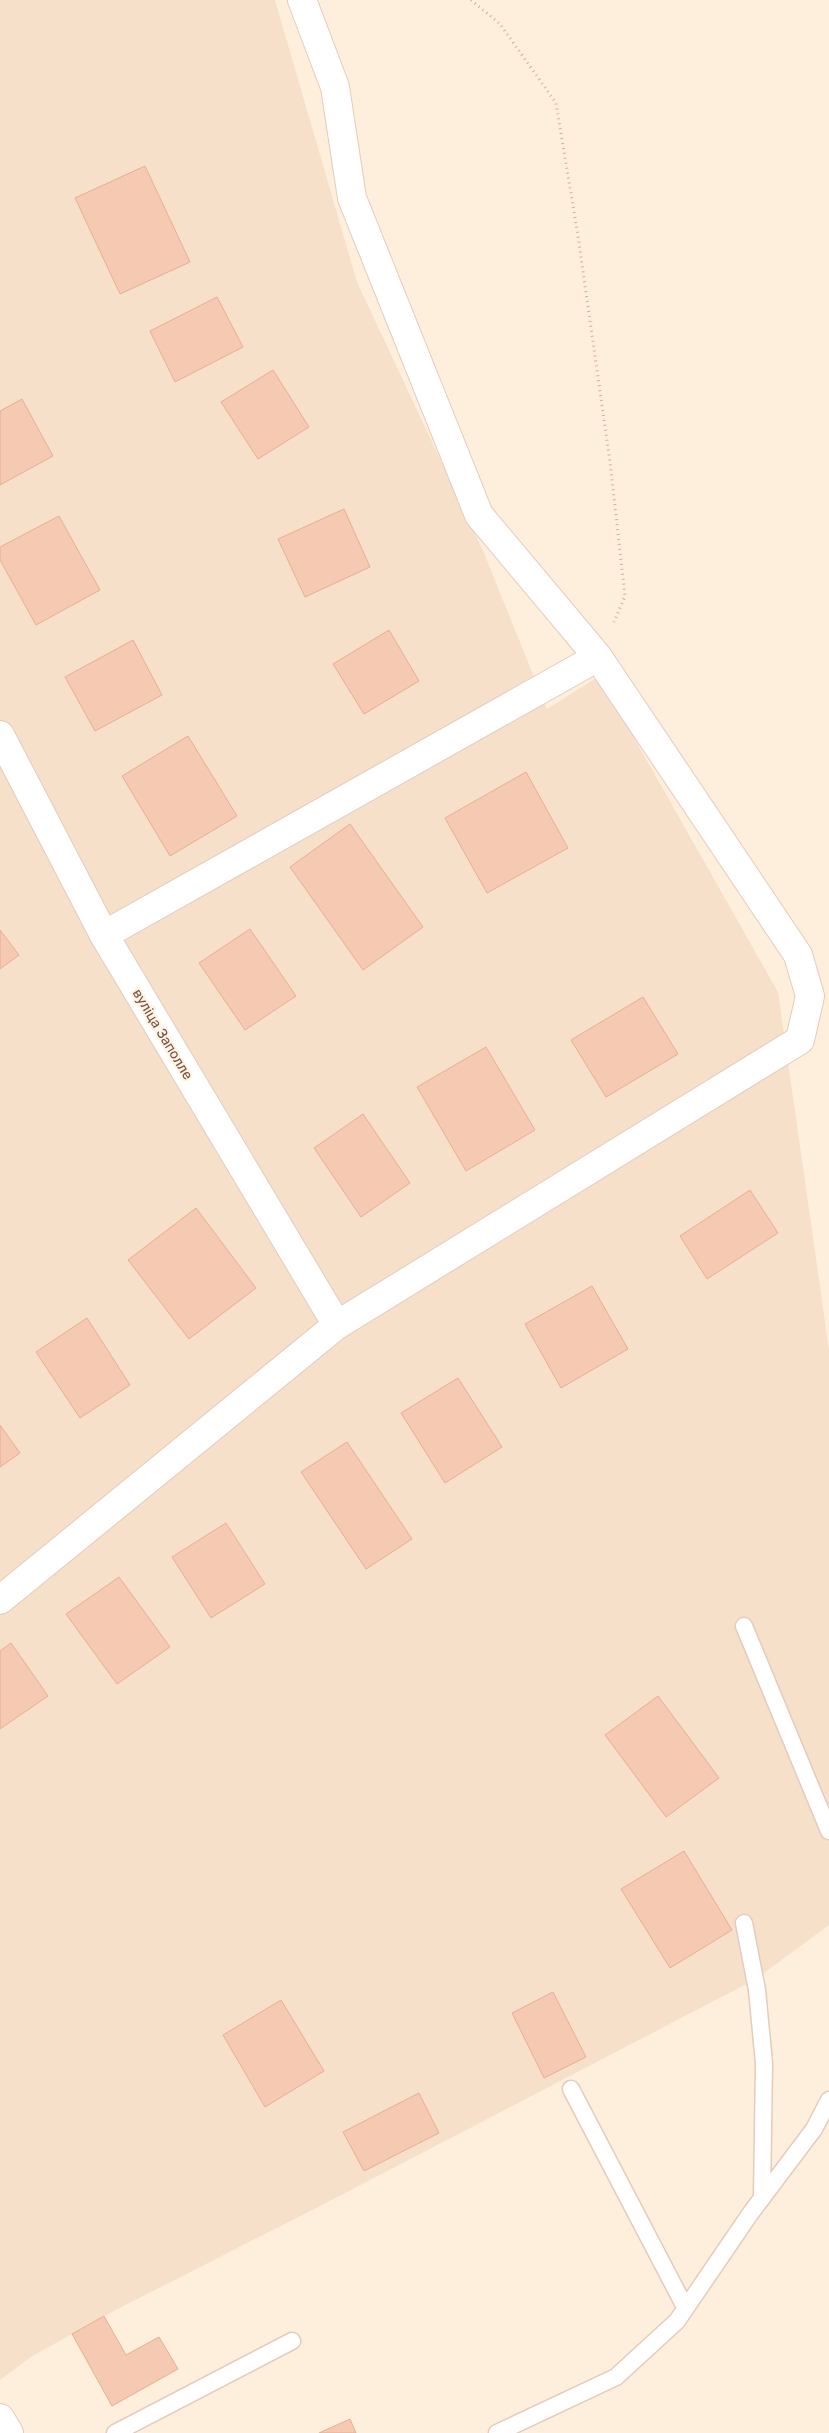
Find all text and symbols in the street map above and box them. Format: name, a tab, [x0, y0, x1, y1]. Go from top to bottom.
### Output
street label: вуліца Заполле	[129, 986, 196, 1083]

